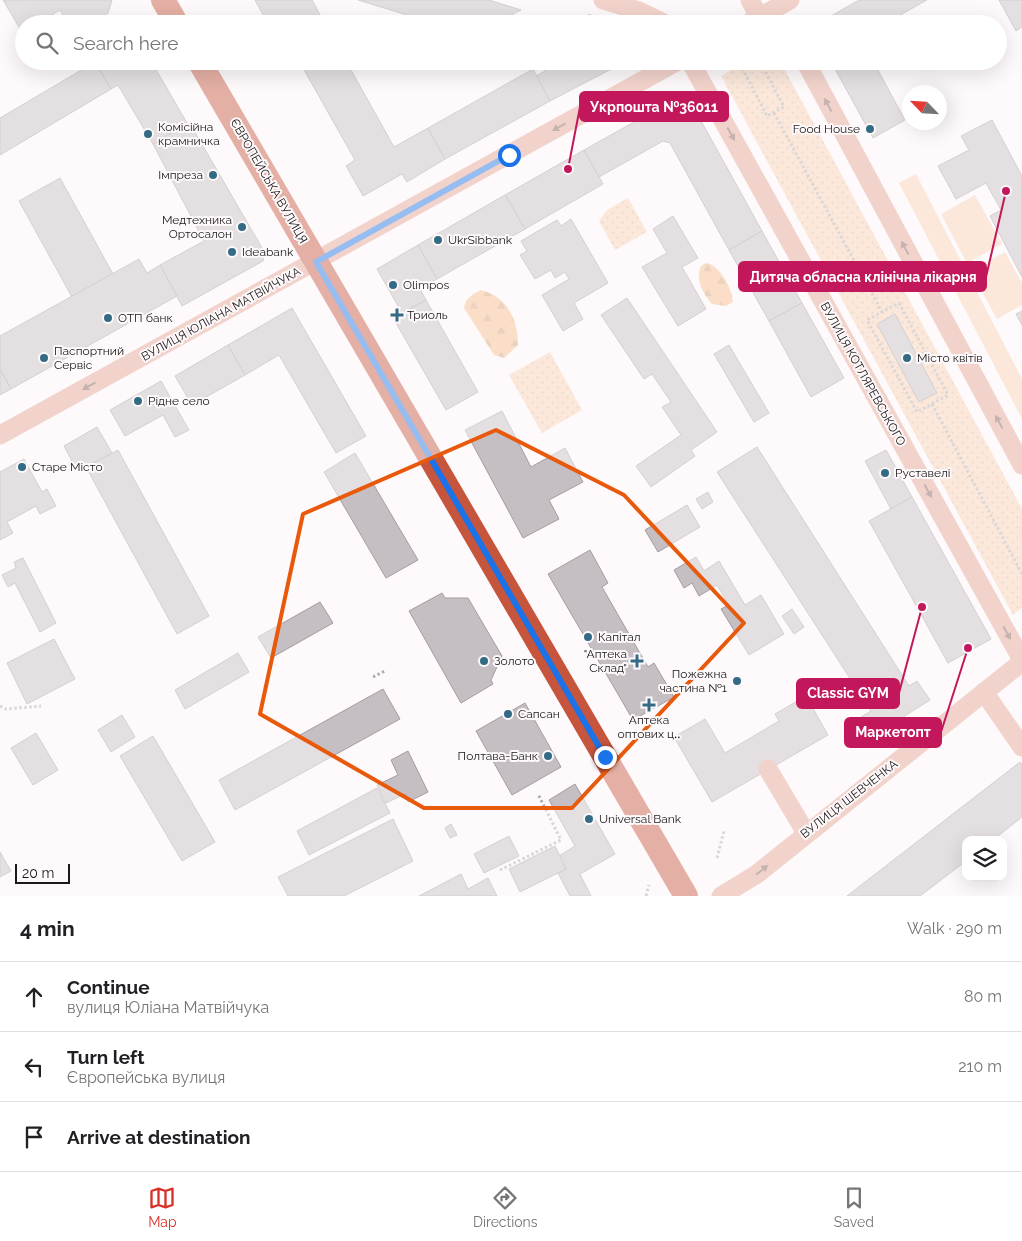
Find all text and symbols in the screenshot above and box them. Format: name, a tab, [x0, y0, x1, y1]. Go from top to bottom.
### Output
search box	[15, 15, 1007, 70]
icon: search	[33, 29, 61, 57]
text: Search here	[73, 32, 179, 54]
north arrow	[902, 85, 947, 130]
callout: Укрпошта №36011	[580, 92, 728, 121]
one-way arrow	[824, 98, 832, 112]
text: Укрпошта №36011	[589, 99, 718, 115]
street label: ЄВРОПЕЙСЬКА ВУЛИЦЯ	[228, 116, 310, 246]
place label: Комісійна крамничка	[158, 120, 220, 148]
place label: Food House	[793, 122, 860, 136]
one-way arrow	[552, 123, 566, 132]
marker: Food House	[864, 123, 876, 135]
one-way arrow	[727, 127, 735, 142]
marker: Комісійна крамничка	[142, 128, 154, 140]
route start	[498, 144, 521, 167]
place label: Імпреза	[158, 168, 203, 182]
marker: Імпреза	[207, 169, 219, 181]
place label: Медтехника Ортосалон	[162, 213, 232, 241]
marker: Медтехника Ортосалон	[236, 221, 248, 233]
place label: UkrSibbank	[448, 233, 513, 247]
marker: UkrSibbank	[432, 234, 444, 246]
one-way arrow	[901, 241, 909, 255]
place label: Ideabank	[242, 245, 294, 259]
marker: Ideabank	[226, 246, 238, 258]
callout: Дитяча обласна клінічна лікарня	[739, 262, 986, 291]
street label: ВУЛИЦЯ ЮЛІАНА МАТВІЙЧУКА	[139, 264, 303, 364]
text: Дитяча обласна клінічна лікарня	[749, 269, 977, 285]
place label: Olimpos	[403, 278, 449, 292]
marker: Olimpos	[387, 279, 399, 291]
street label: ВУЛИЦЯ КОТЛЯРЕВСЬКОГО	[818, 300, 908, 448]
place label: Триоль	[407, 308, 448, 322]
marker: Триоль	[391, 309, 403, 321]
place label: ОТП банк	[118, 311, 173, 325]
marker: ОТП банк	[102, 312, 114, 324]
place label: Паспортний Сервіс	[54, 344, 124, 372]
place label: Місто квітів	[917, 351, 983, 365]
marker: Паспортний Сервіс	[38, 352, 50, 364]
marker: Місто квітів	[901, 352, 913, 364]
one-way arrow	[82, 382, 97, 390]
place label: Рідне село	[148, 394, 210, 408]
marker: Рідне село	[132, 395, 144, 407]
one-way arrow	[995, 415, 1003, 429]
place label: Старе Місто	[32, 460, 103, 474]
marker: Старе Місто	[16, 461, 28, 473]
place label: Руставелі	[895, 466, 950, 480]
marker: Руставелі	[879, 467, 891, 479]
one-way arrow	[924, 484, 933, 498]
one-way arrow	[1003, 626, 1011, 641]
place label: Капітал	[598, 630, 641, 644]
marker: Капітал	[582, 631, 594, 643]
place label: "Аптека Склад"	[584, 647, 627, 675]
place label: Золото	[494, 654, 535, 668]
marker: Золото	[478, 655, 490, 667]
marker: "Аптека Склад"	[631, 655, 643, 667]
place label: Пожежна частина №1	[659, 667, 727, 695]
marker: Пожежна частина №1	[731, 675, 743, 687]
callout: Classic GYM	[797, 679, 899, 708]
text: Classic GYM	[807, 685, 889, 701]
marker: Аптека оптових ц‥	[643, 699, 655, 711]
place label: Сапсан	[518, 707, 560, 721]
marker: Сапсан	[502, 708, 514, 720]
place label: Аптека оптових ц‥	[618, 713, 680, 741]
callout: Маркетопт	[845, 718, 941, 747]
text: Маркетопт	[855, 724, 931, 740]
route end	[594, 746, 617, 769]
place label: Полтава-Банк	[458, 749, 538, 763]
marker: Полтава-Банк	[542, 750, 554, 762]
street label: ВУЛИЦЯ ШЕВЧЕНКА	[798, 757, 900, 841]
place label: Universal Bank	[599, 812, 682, 826]
marker: Universal Bank	[583, 813, 595, 825]
map controls	[962, 836, 1007, 881]
button: layers	[962, 836, 1007, 881]
scale bar	[15, 861, 70, 884]
one-way arrow	[755, 864, 768, 875]
text: 20 m	[22, 865, 54, 881]
text: 4 min	[20, 916, 75, 941]
text: Walk · 290 m	[907, 919, 1002, 938]
text: Continue	[67, 976, 150, 998]
icon: ahead	[20, 983, 48, 1011]
text: 80 m	[964, 987, 1002, 1006]
text: вулиця Юліана Матвійчука	[67, 998, 269, 1017]
text: Turn left	[67, 1046, 144, 1068]
icon: left	[20, 1053, 48, 1081]
text: 210 m	[958, 1057, 1002, 1076]
text: Європейська вулиця	[67, 1068, 225, 1087]
icon: arrive	[20, 1123, 48, 1151]
text: Arrive at destination	[67, 1126, 251, 1148]
tab: Map	[148, 1184, 177, 1230]
tab: Directions	[473, 1184, 538, 1230]
tab: Saved	[834, 1184, 874, 1230]

